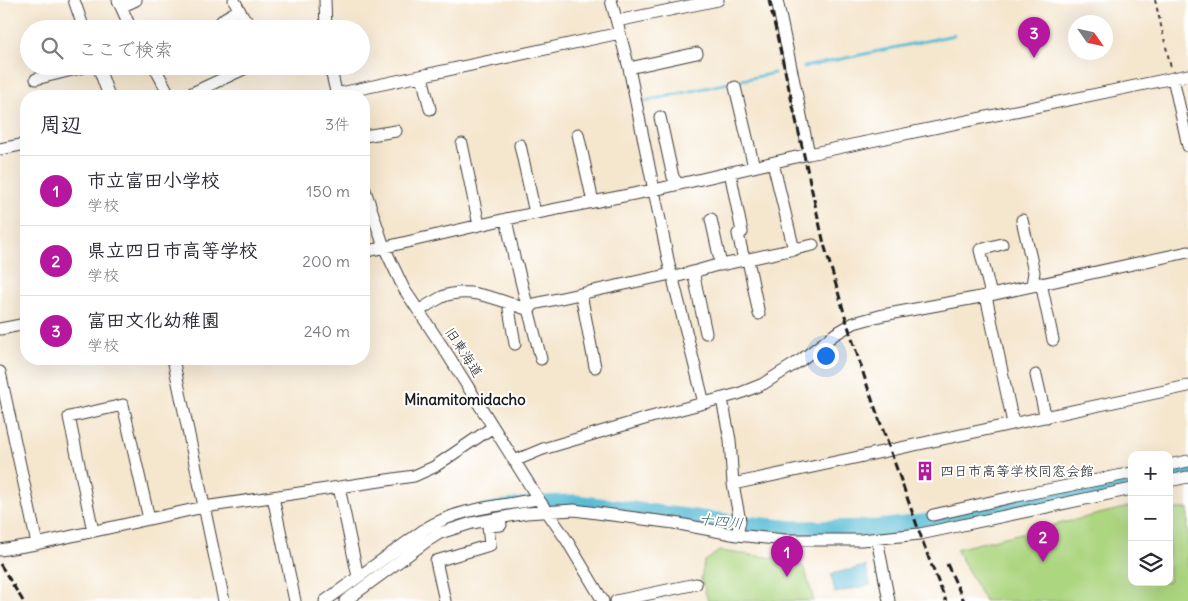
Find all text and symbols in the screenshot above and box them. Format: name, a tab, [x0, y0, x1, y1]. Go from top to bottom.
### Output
north arrow	[1068, 15, 1113, 60]
pin: 3	[1018, 17, 1050, 58]
search box	[20, 20, 370, 75]
icon: search	[38, 34, 66, 62]
text: ここで検索	[78, 37, 173, 61]
text: 周辺	[40, 111, 82, 138]
text: 3件	[325, 114, 350, 134]
text: 市立富田小学校	[87, 168, 220, 192]
text: 1	[53, 181, 59, 201]
text: 150 m	[306, 181, 350, 201]
text: 学校	[87, 195, 119, 215]
text: 県立四日市高等学校	[87, 238, 258, 262]
text: 2	[52, 251, 60, 271]
text: 200 m	[302, 251, 350, 271]
text: 学校	[87, 265, 119, 285]
text: 富田文化幼稚園	[87, 308, 220, 332]
text: 3	[51, 321, 61, 341]
text: 240 m	[304, 321, 350, 341]
street label: 旧東海道	[441, 324, 487, 380]
text: 学校	[87, 335, 119, 355]
your location	[813, 343, 839, 369]
district label: Minamitomidacho	[404, 390, 526, 409]
map controls	[1128, 451, 1173, 586]
button: +	[1128, 451, 1173, 496]
building icon: 四日市高等学校同窓会館	[914, 460, 936, 482]
place label: 四日市高等学校同窓会館	[940, 462, 1094, 480]
button: −	[1128, 496, 1173, 541]
water label: 十四川	[698, 509, 744, 533]
pin: 2	[1027, 521, 1059, 562]
pin: 1	[771, 536, 803, 577]
button: layers	[1128, 541, 1173, 586]

